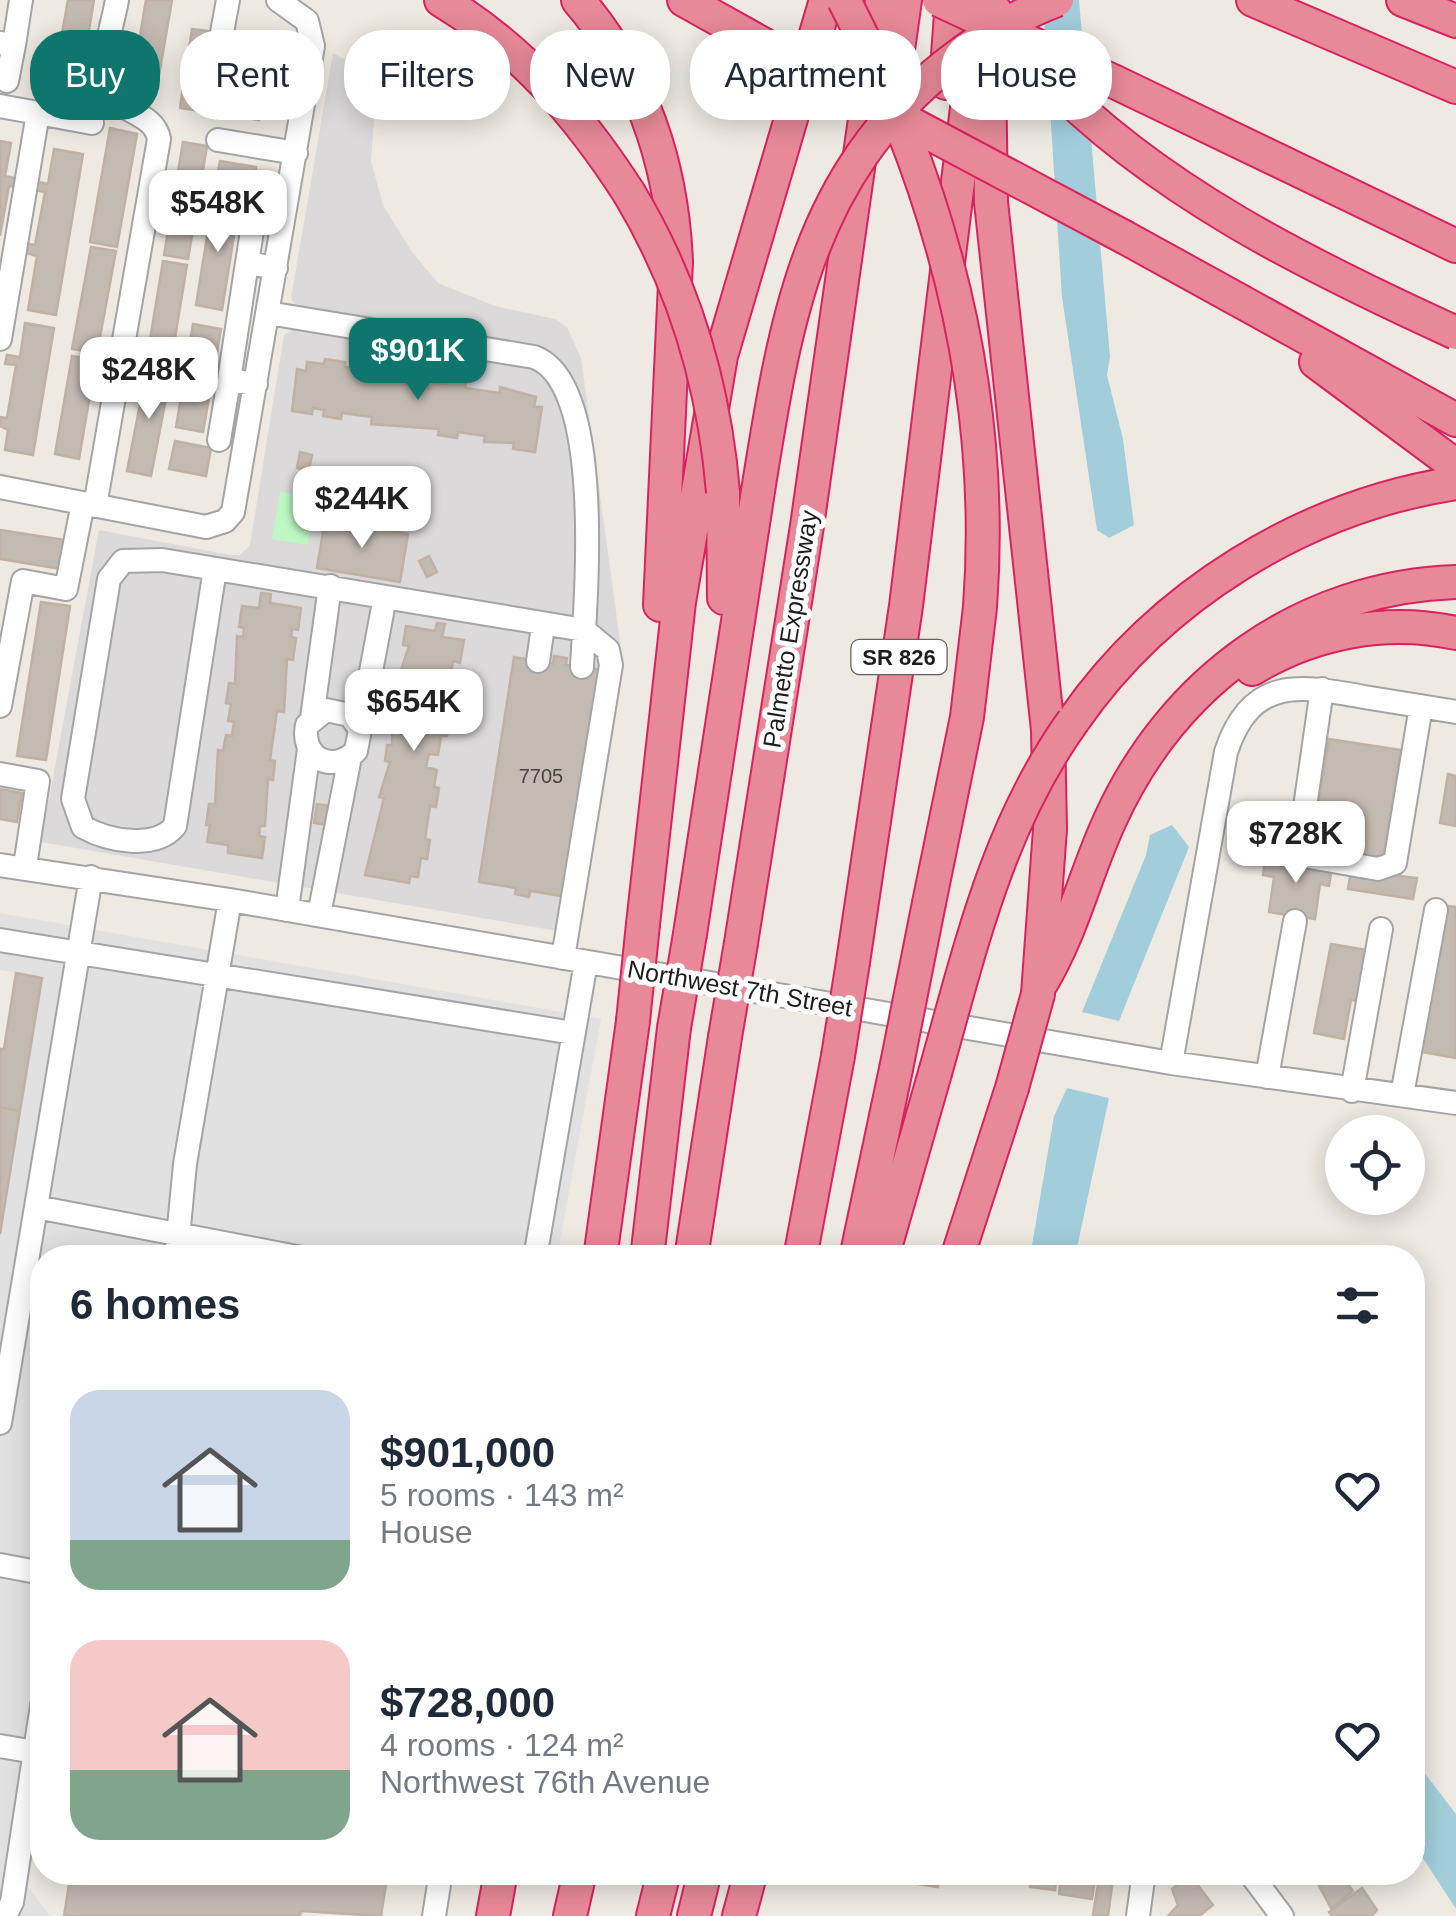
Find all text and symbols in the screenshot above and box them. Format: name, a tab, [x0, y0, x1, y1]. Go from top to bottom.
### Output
chip: Buy	[30, 30, 160, 120]
chip: Rent	[180, 30, 324, 120]
chip: Filters	[344, 30, 510, 120]
chip: New	[530, 30, 670, 120]
chip: Apartment	[690, 30, 921, 120]
chip: House	[941, 30, 1112, 120]
pin: $548K	[148, 170, 288, 255]
text: $548K	[171, 184, 265, 220]
pin: $901K	[348, 318, 488, 403]
text: $901K	[371, 332, 465, 368]
pin: $248K	[79, 337, 219, 422]
text: $248K	[102, 351, 196, 387]
pin: $244K	[292, 466, 432, 551]
text: $244K	[315, 480, 409, 516]
street label: Palmetto Expressway	[757, 508, 823, 750]
road number: SR 826	[852, 640, 946, 674]
pin: $654K	[344, 669, 484, 754]
text: $654K	[367, 683, 461, 719]
house number: 7705	[519, 765, 563, 787]
pin: $728K	[1226, 801, 1366, 886]
text: $728K	[1249, 815, 1343, 851]
street label: Northwest 7th Street	[625, 954, 855, 1022]
map controls	[1325, 1115, 1425, 1215]
button: locate	[1325, 1115, 1425, 1215]
icon: filters	[1330, 1278, 1385, 1333]
text: 6 homes	[70, 1281, 240, 1328]
text: $901,000	[380, 1429, 555, 1476]
icon: home	[150, 1430, 270, 1550]
icon: heart	[1330, 1463, 1385, 1518]
text: 5 rooms · 143 m²	[380, 1477, 624, 1513]
text: House	[380, 1514, 473, 1550]
text: $728,000	[380, 1679, 555, 1726]
icon: home	[150, 1680, 270, 1800]
icon: heart	[1330, 1713, 1385, 1768]
text: 4 rooms · 124 m²	[380, 1727, 624, 1763]
text: Northwest 76th Avenue	[380, 1764, 710, 1800]

